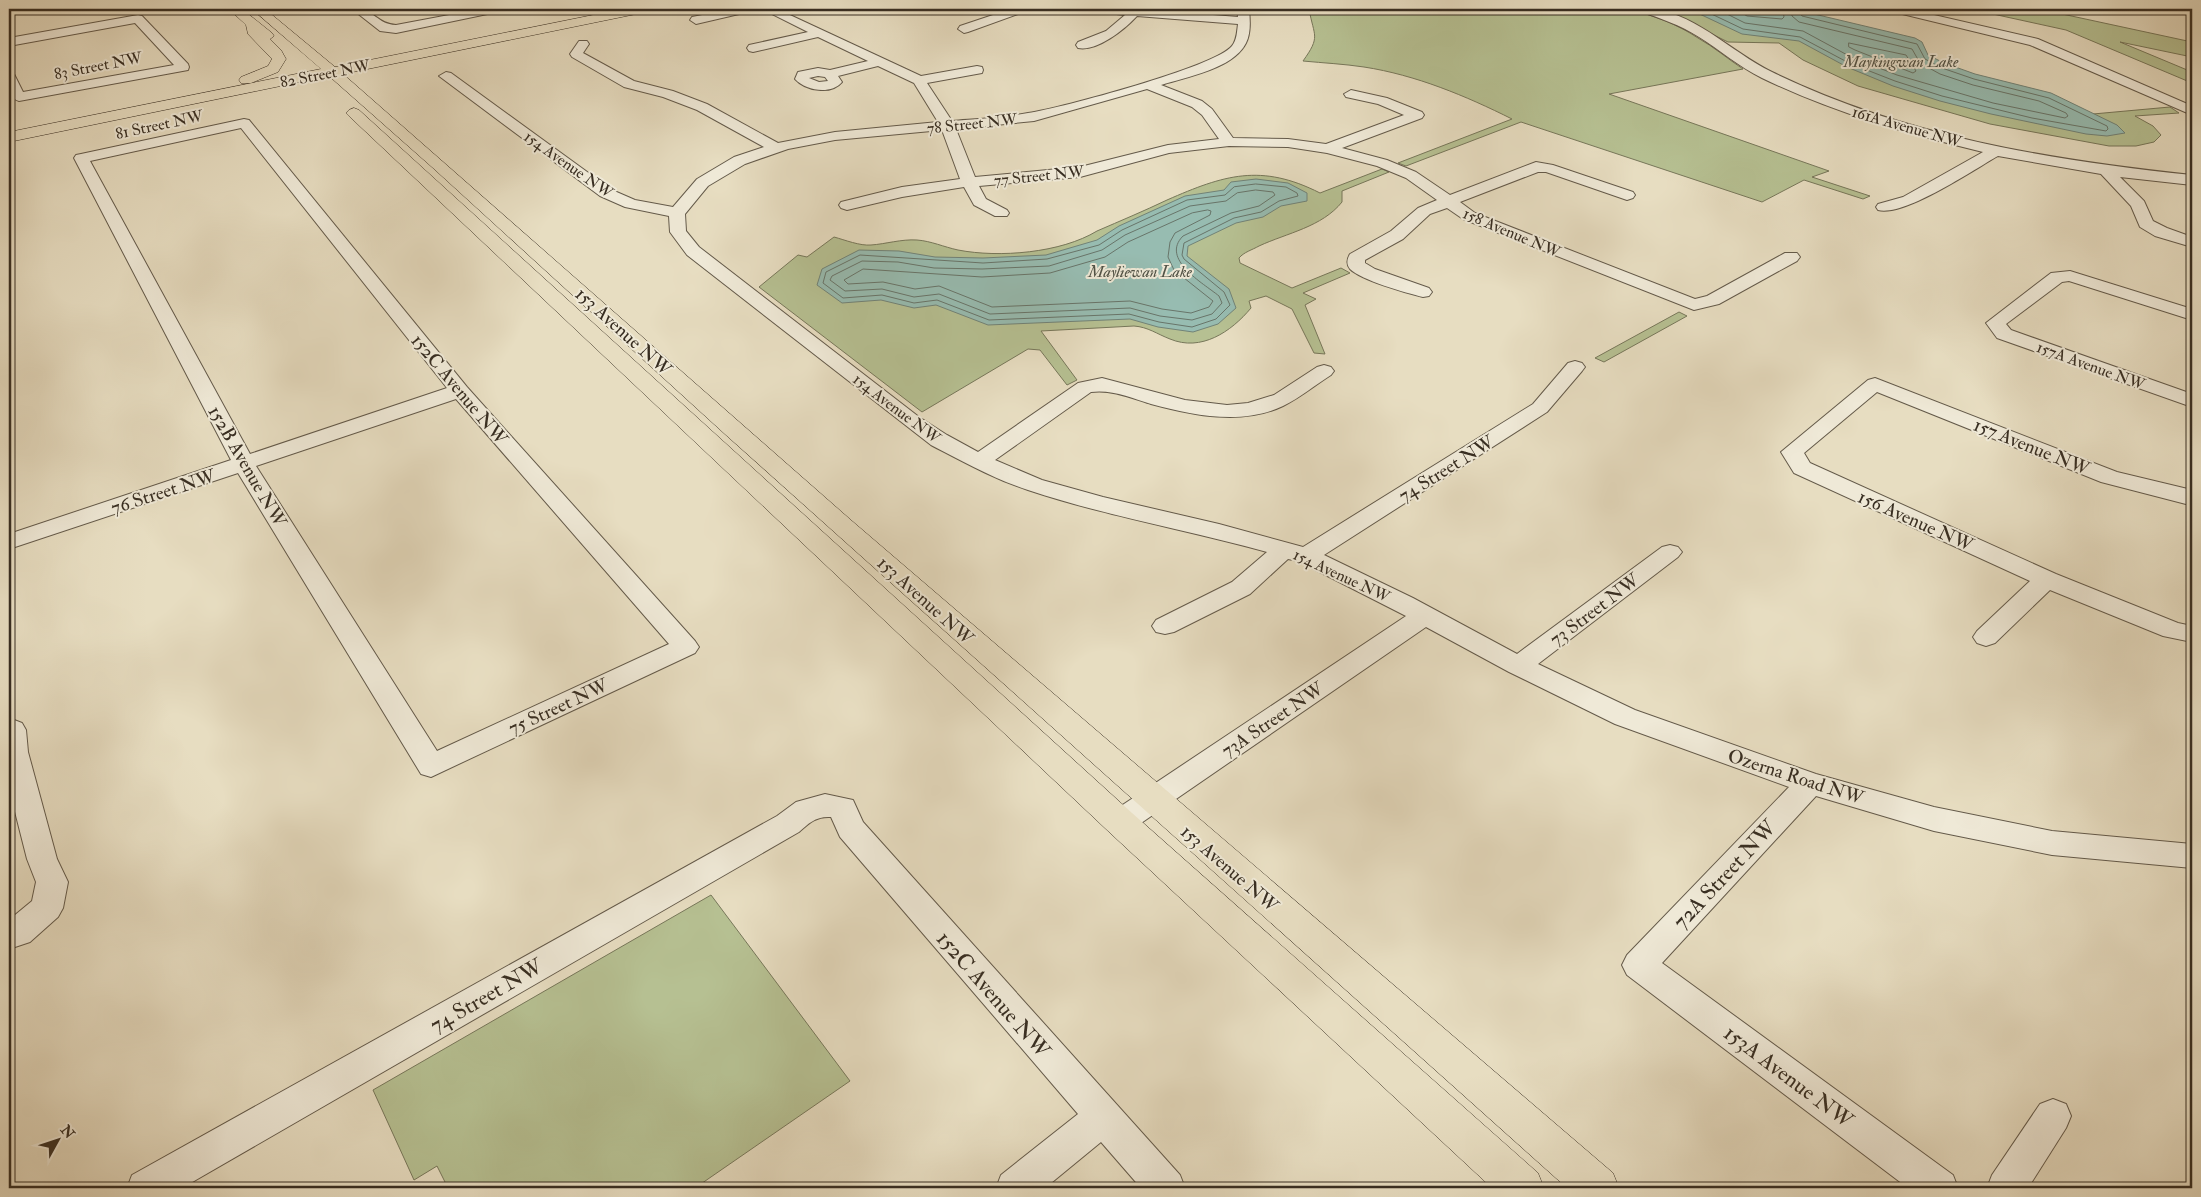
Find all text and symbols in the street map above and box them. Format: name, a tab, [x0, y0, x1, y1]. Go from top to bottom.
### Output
street label: 83 Street NW	[52, 47, 145, 84]
water label: Maykingwan Lake	[1843, 52, 1959, 72]
street label: 82 Street NW	[278, 55, 373, 93]
street label: 161A Avenue NW	[1850, 102, 1965, 152]
street label: 81 Street NW	[114, 106, 206, 144]
street label: 78 Street NW	[926, 109, 1019, 139]
street label: 154 Avenue NW	[520, 127, 618, 203]
street label: 77 Street NW	[993, 161, 1086, 191]
street label: 158 Avenue NW	[1460, 203, 1564, 263]
water label: Mayliewan Lake	[1087, 262, 1193, 282]
street label: 153 Avenue NW	[570, 282, 677, 382]
street label: 152C Avenue NW	[406, 329, 513, 451]
street label: 157A Avenue NW	[2034, 337, 2148, 395]
street label: 154 Avenue NW	[849, 369, 945, 449]
street label: 152B Avenue NW	[203, 401, 292, 532]
street label: 157 Avenue NW	[1970, 413, 2094, 481]
street label: 74 Street NW	[1394, 430, 1499, 508]
street label: 76 Street NW	[108, 464, 219, 520]
street label: 156 Avenue NW	[1854, 485, 1978, 557]
street label: 154 Avenue NW	[1290, 545, 1394, 607]
street label: 153 Avenue NW	[872, 551, 979, 651]
street label: 73 Street NW	[1545, 568, 1645, 651]
street label: 75 Street NW	[505, 673, 613, 740]
street label: 73A Street NW	[1217, 676, 1329, 763]
street label: Ozerna Road NW	[1725, 744, 1867, 810]
street label: 72A Street NW	[1667, 813, 1784, 935]
street label: 153 Avenue NW	[1176, 820, 1284, 918]
street label: 152C Avenue NW	[930, 925, 1057, 1065]
street label: 74 Street NW	[425, 952, 549, 1039]
street label: 153A Avenue NW	[1718, 1019, 1860, 1136]
north arrow	[32, 1114, 82, 1164]
text: N	[56, 1121, 78, 1143]

